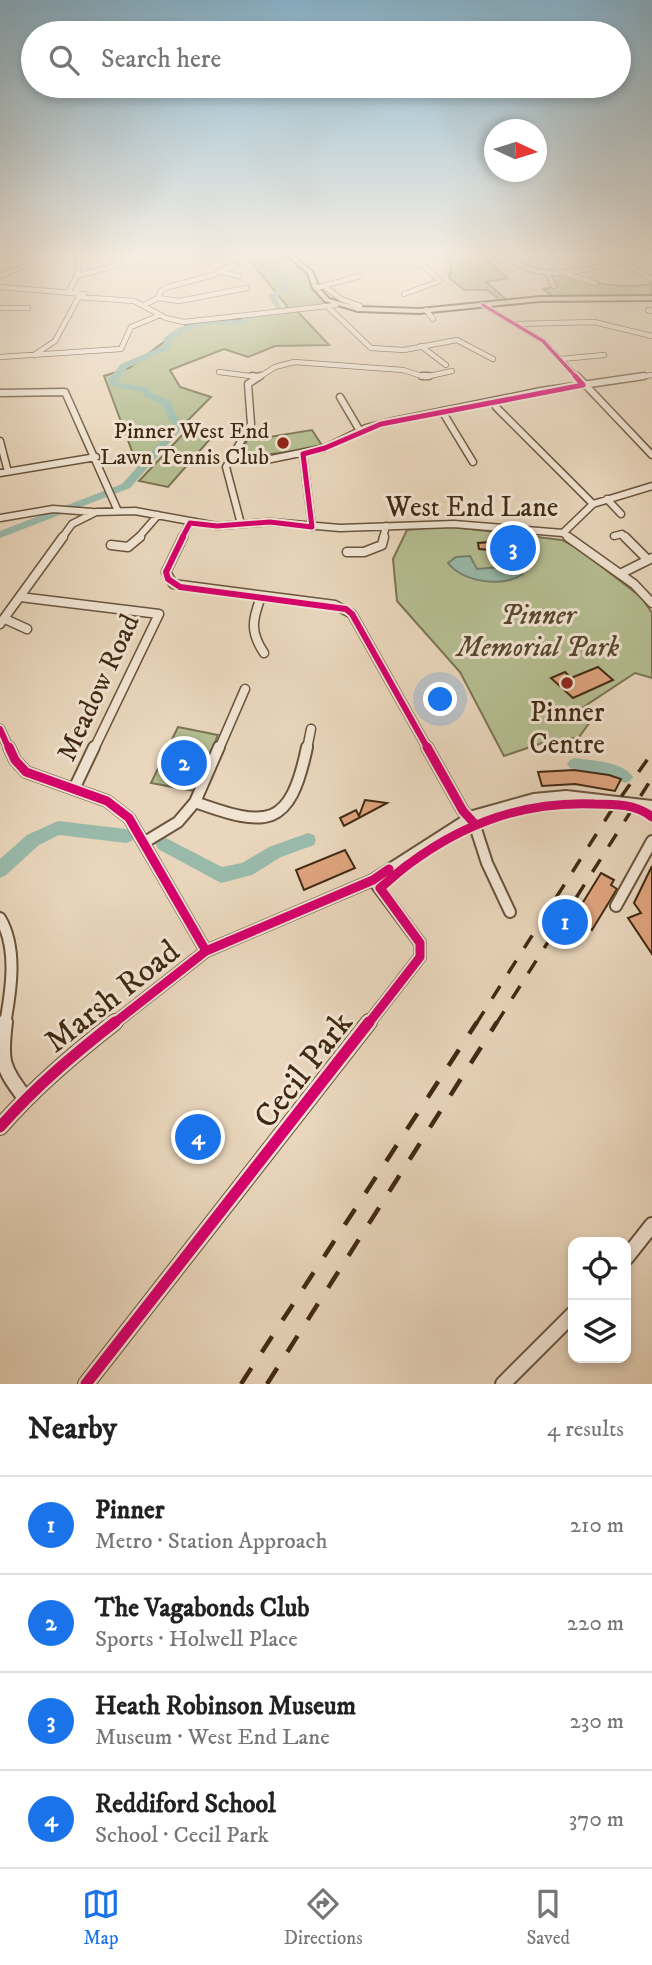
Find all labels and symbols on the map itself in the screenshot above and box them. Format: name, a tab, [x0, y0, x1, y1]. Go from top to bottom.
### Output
north arrow	[484, 119, 547, 182]
place label: Pinner West End Lawn Tennis Club	[100, 417, 270, 472]
marker: Pinner West End Lawn Tennis Club	[275, 435, 291, 451]
street label: West End Lane	[385, 490, 558, 525]
pin: 3	[490, 522, 536, 574]
park label: Pinner Memorial Park	[455, 598, 620, 665]
street label: Meadow Road	[49, 609, 148, 767]
marker: Pinner Centre	[559, 675, 575, 691]
your location	[423, 682, 457, 716]
place label: Pinner Centre	[529, 695, 605, 762]
pin: 2	[161, 737, 207, 789]
pin: 1	[542, 896, 588, 948]
street label: Marsh Road	[37, 931, 189, 1062]
street label: Cecil Park	[246, 1004, 362, 1137]
pin: 4	[175, 1111, 221, 1163]

